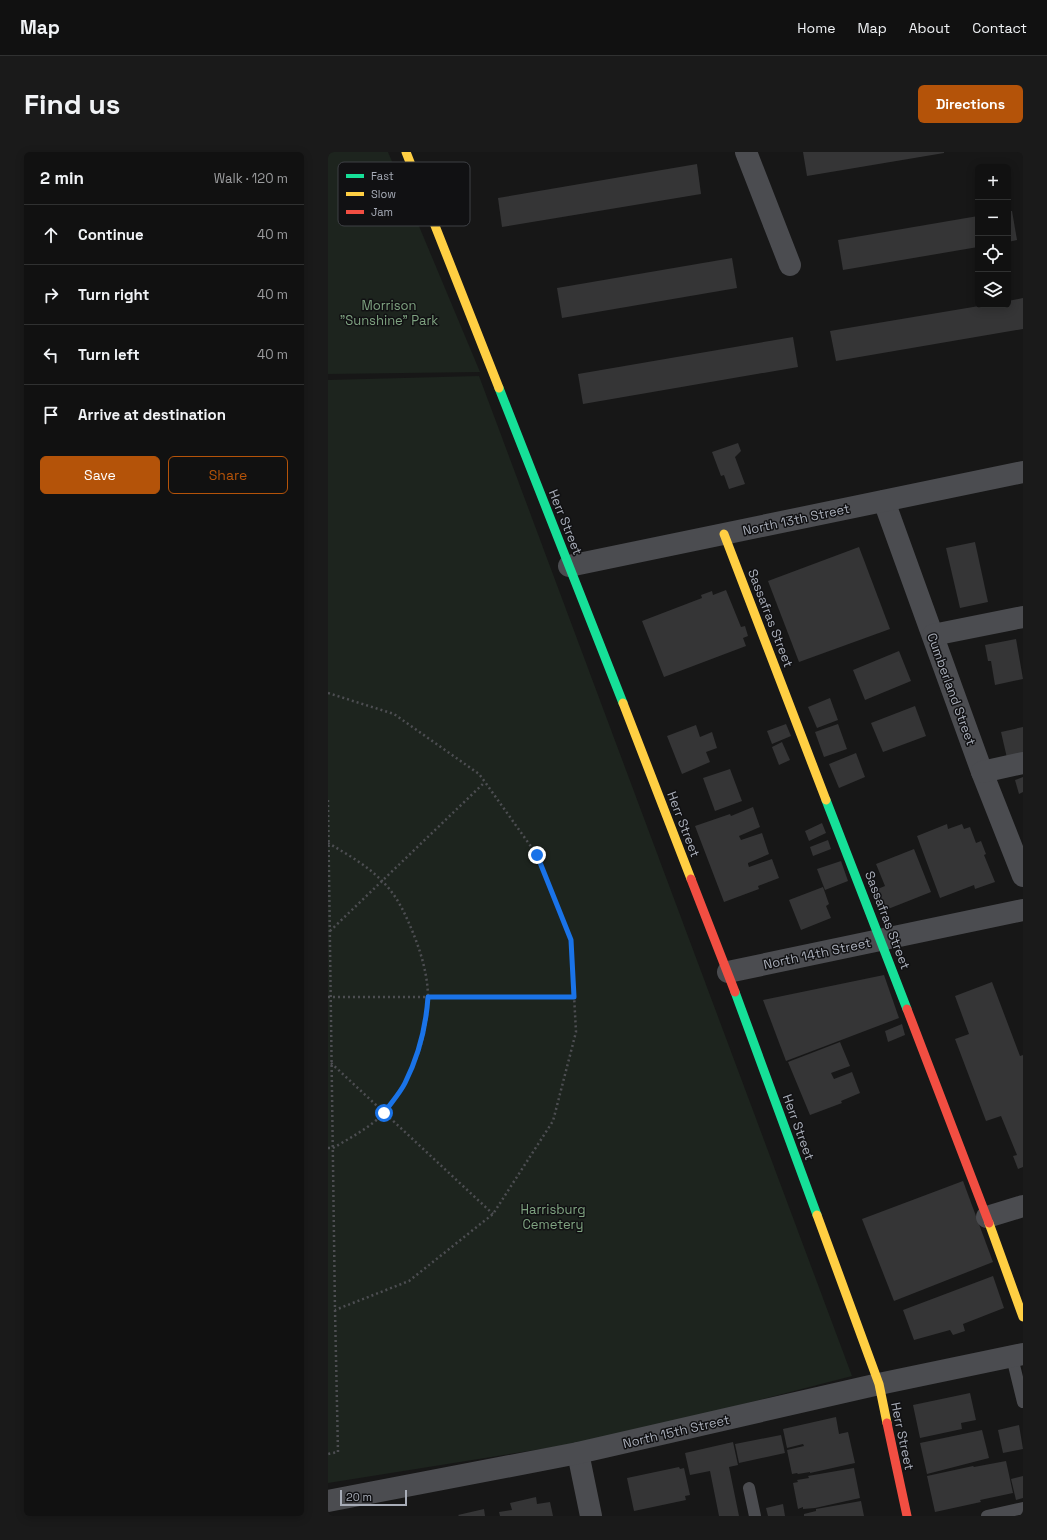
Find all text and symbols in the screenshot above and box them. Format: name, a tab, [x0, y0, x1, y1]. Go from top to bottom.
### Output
text: Map	[20, 15, 60, 40]
text: Home	[797, 19, 835, 37]
text: Map	[857, 19, 887, 37]
text: About	[909, 19, 950, 37]
text: Contact	[972, 19, 1027, 37]
button: Directions	[918, 85, 1023, 123]
text: Find us	[24, 86, 121, 122]
legend	[338, 162, 470, 226]
map controls	[975, 164, 1011, 308]
button: +	[975, 164, 1011, 200]
text: 2 min	[40, 167, 84, 189]
text: Fast	[371, 169, 394, 183]
text: Walk · 120 m	[214, 170, 288, 187]
text: Slow	[371, 187, 396, 201]
button: −	[975, 200, 1011, 236]
text: Jam	[371, 205, 393, 219]
icon: ahead	[40, 224, 62, 246]
text: Continue	[78, 225, 144, 244]
text: 40 m	[257, 226, 288, 243]
button: locate	[975, 236, 1011, 272]
button: layers	[975, 272, 1011, 308]
icon: right	[40, 284, 62, 306]
text: Turn right	[78, 285, 149, 304]
text: 40 m	[257, 286, 288, 303]
park label: Morrison "Sunshine" Park	[340, 297, 438, 329]
icon: left	[40, 344, 62, 366]
text: Turn left	[78, 345, 140, 364]
text: 40 m	[257, 346, 288, 363]
icon: arrive	[40, 404, 62, 426]
text: Arrive at destination	[78, 405, 226, 424]
button: Save	[40, 456, 160, 494]
button: Share	[168, 456, 288, 494]
street label: Herr Street	[545, 487, 586, 557]
street label: North 13th Street	[741, 500, 851, 539]
street label: Sassafras Street	[744, 567, 797, 670]
street label: Cumberland Street	[923, 631, 980, 748]
street label: Herr Street	[663, 789, 704, 859]
route end	[528, 846, 546, 864]
street label: Sassafras Street	[861, 869, 914, 972]
street label: North 14th Street	[762, 934, 872, 973]
street label: Herr Street	[779, 1092, 818, 1163]
route start	[375, 1104, 393, 1122]
park label: Harrisburg Cemetery	[520, 1201, 586, 1233]
street label: Herr Street	[887, 1401, 918, 1472]
street label: North 15th Street	[621, 1411, 731, 1452]
scale bar	[340, 1488, 407, 1507]
text: 20 m	[346, 1490, 372, 1504]

